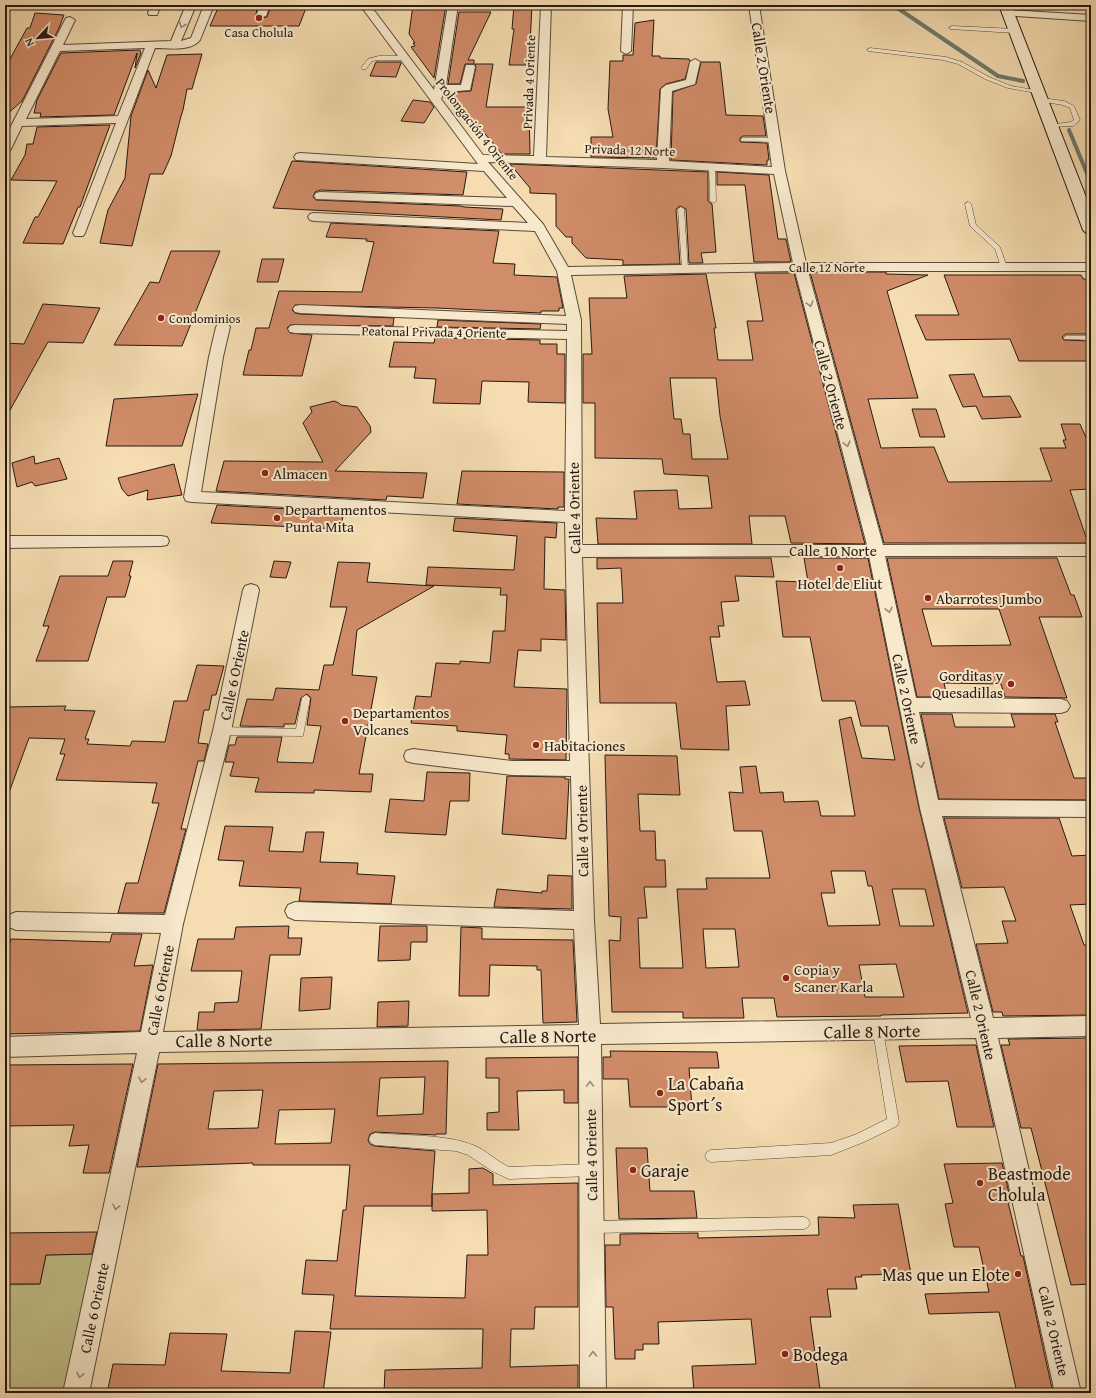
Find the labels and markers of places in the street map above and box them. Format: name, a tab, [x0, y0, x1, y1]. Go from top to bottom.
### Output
marker: Casa Cholula	[254, 13, 264, 23]
place label: Casa Cholula	[225, 23, 294, 42]
place label: Condominios	[169, 309, 241, 328]
marker: Condominios	[156, 313, 166, 323]
place label: Almacen	[273, 463, 328, 484]
marker: Almacen	[260, 468, 270, 478]
place label: Departtamentos Punta Mita	[285, 499, 387, 537]
marker: Departtamentos Punta Mita	[272, 513, 282, 523]
marker: Hotel de Eliut	[835, 563, 845, 573]
place label: Hotel de Eliut	[797, 573, 883, 594]
place label: Abarrotes Jumbo	[936, 588, 1042, 609]
marker: Abarrotes Jumbo	[923, 593, 933, 603]
place label: Gorditas y Quesadillas	[932, 665, 1004, 703]
marker: Gorditas y Quesadillas	[1006, 679, 1016, 689]
place label: Departamentos Volcanes	[353, 702, 450, 740]
marker: Departamentos Volcanes	[340, 716, 350, 726]
place label: Habitaciones	[544, 735, 625, 756]
marker: Habitaciones	[531, 740, 541, 750]
place label: Copia y Scaner Karla	[794, 959, 873, 997]
marker: Copia y Scaner Karla	[781, 973, 791, 983]
place label: La Cabaña Sport´s	[668, 1070, 744, 1118]
marker: La Cabaña Sport´s	[655, 1088, 665, 1098]
place label: Garaje	[641, 1157, 689, 1184]
place label: Beastmode Cholula	[988, 1160, 1071, 1208]
marker: Garaje	[628, 1165, 638, 1175]
marker: Beastmode Cholula	[975, 1178, 985, 1188]
place label: Mas que un Elote	[882, 1261, 1010, 1288]
marker: Mas que un Elote	[1013, 1269, 1023, 1279]
place label: Bodega	[793, 1341, 848, 1368]
marker: Bodega	[780, 1349, 790, 1359]

